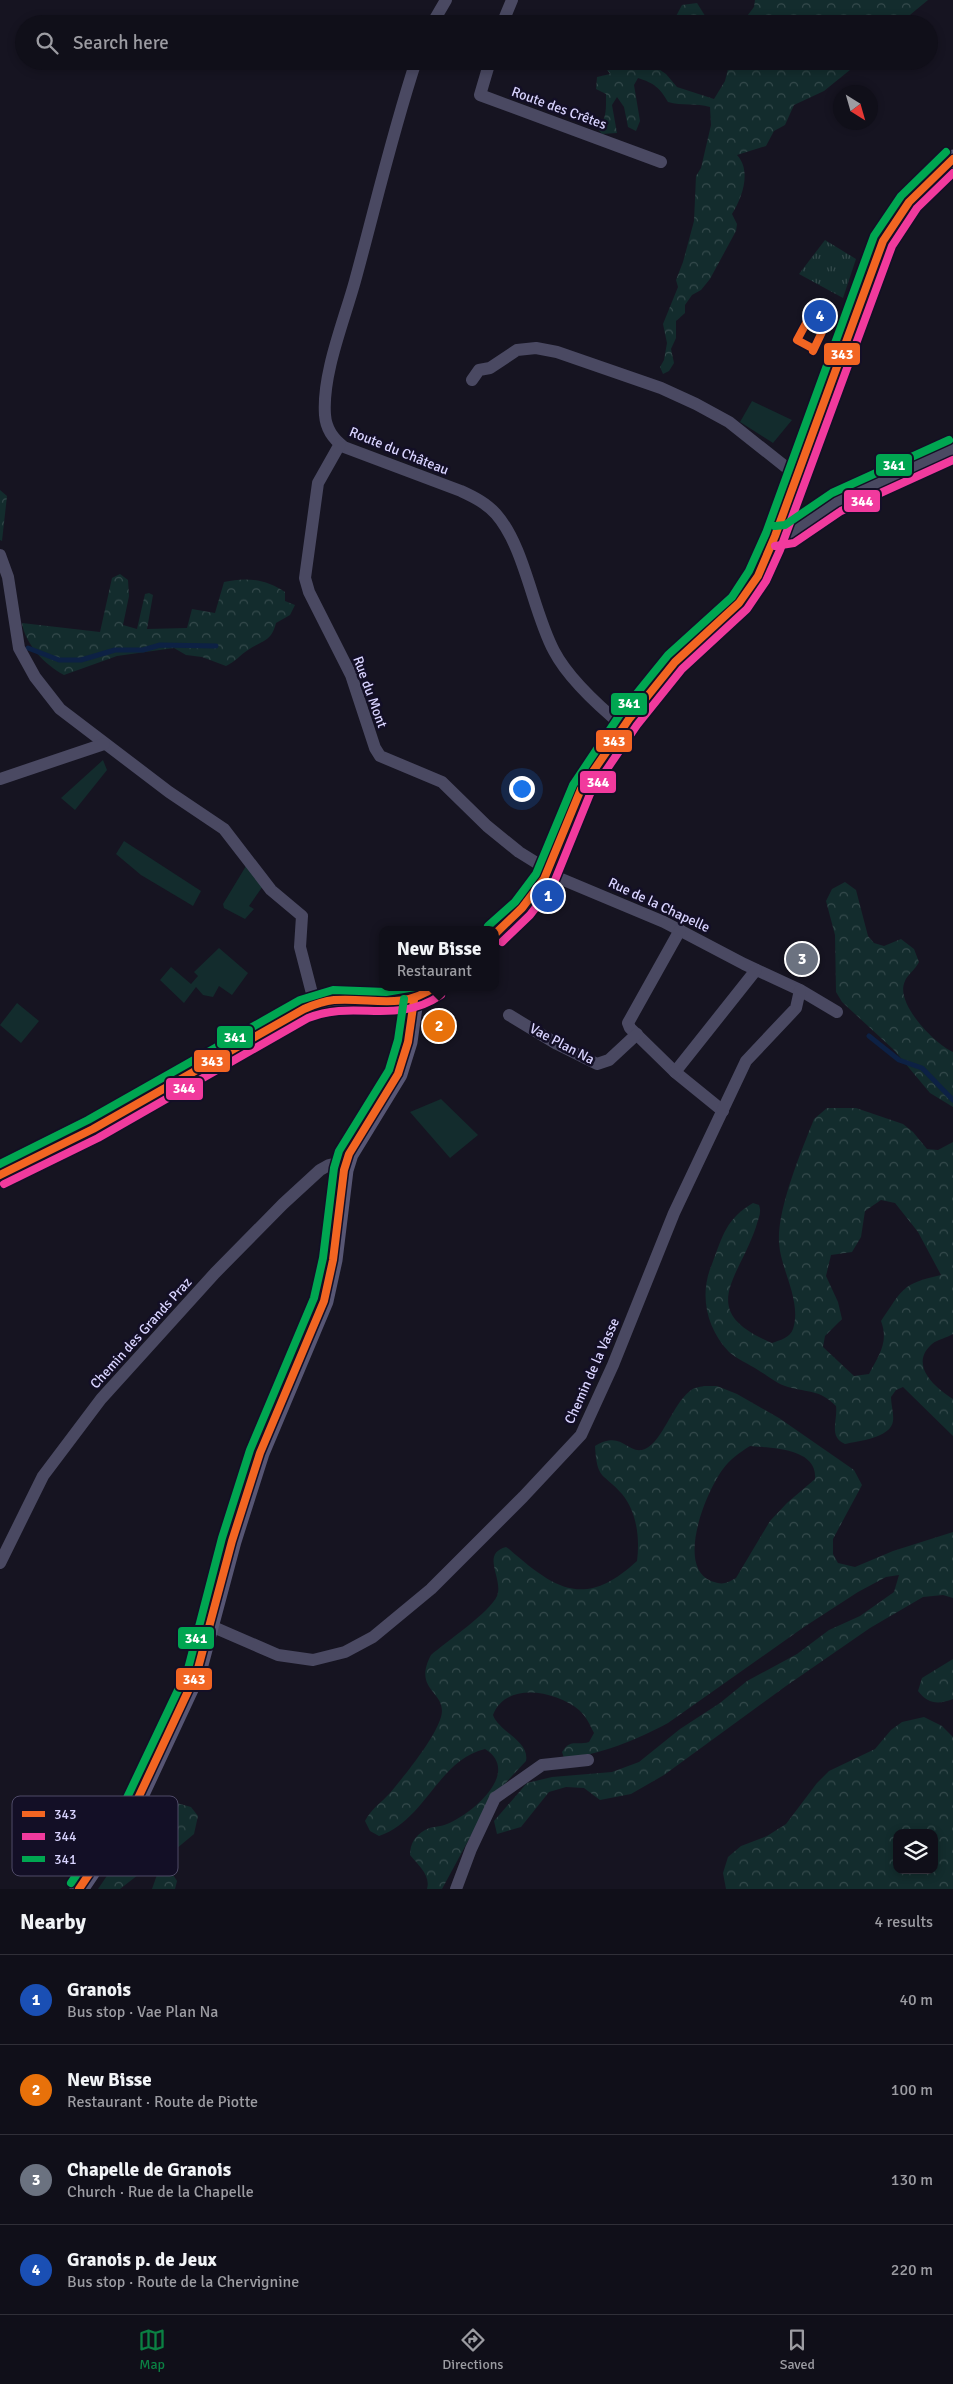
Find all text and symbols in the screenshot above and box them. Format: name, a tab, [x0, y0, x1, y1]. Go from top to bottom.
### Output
search box	[15, 15, 938, 70]
icon: search	[33, 29, 61, 57]
text: Search here	[73, 31, 169, 55]
street label: Route des Crêtes	[509, 83, 609, 133]
north arrow	[833, 85, 878, 130]
pin: 4	[804, 297, 836, 335]
line badge: 343	[823, 342, 861, 366]
text: 343	[831, 346, 853, 363]
street label: Route du Château	[347, 423, 451, 479]
line badge: 341	[875, 453, 913, 477]
text: 341	[883, 457, 906, 474]
line badge: 344	[843, 489, 881, 513]
text: 344	[851, 493, 874, 510]
street label: Rue du Mont	[349, 654, 391, 730]
line badge: 341	[610, 692, 648, 716]
text: 341	[618, 695, 641, 712]
line badge: 343	[595, 729, 633, 753]
text: 343	[603, 733, 625, 750]
line badge: 344	[579, 770, 617, 794]
text: 344	[587, 774, 610, 791]
your location	[509, 776, 535, 802]
street label: Rue de la Chapelle	[605, 874, 713, 936]
pin: 1	[532, 877, 564, 915]
popup	[379, 926, 499, 991]
text: New Bisse	[397, 937, 481, 961]
pin: 3	[786, 940, 818, 978]
text: Restaurant	[397, 961, 472, 981]
pin: 2	[423, 1007, 455, 1045]
street label: Vae Plan Na	[527, 1020, 597, 1068]
line badge: 341	[216, 1025, 254, 1049]
text: 341	[224, 1029, 247, 1046]
line badge: 343	[193, 1049, 231, 1073]
text: 343	[201, 1053, 223, 1070]
line badge: 344	[165, 1077, 204, 1101]
text: 344	[173, 1080, 196, 1097]
street label: Chemin des Grands Praz	[87, 1274, 195, 1392]
street label: Chemin de la Vasse	[561, 1315, 623, 1427]
line badge: 341	[177, 1626, 215, 1650]
text: 341	[185, 1630, 208, 1647]
line badge: 343	[175, 1667, 213, 1691]
text: 343	[183, 1671, 205, 1688]
legend	[12, 1796, 178, 1876]
text: 343	[54, 1806, 77, 1823]
text: 344	[54, 1828, 77, 1845]
map controls	[893, 1829, 938, 1874]
button: layers	[893, 1829, 938, 1874]
text: 341	[54, 1851, 77, 1868]
text: Nearby	[20, 1909, 86, 1935]
text: 4 results	[874, 1912, 933, 1932]
text: Granois	[67, 1978, 131, 2002]
text: 1	[32, 1990, 40, 2010]
text: 40 m	[899, 1990, 933, 2010]
text: Bus stop · Vae Plan Na	[67, 2002, 218, 2022]
text: New Bisse	[67, 2068, 152, 2092]
text: 2	[32, 2080, 40, 2100]
text: 100 m	[891, 2080, 933, 2100]
text: Restaurant · Route de Piotte	[67, 2092, 258, 2112]
text: Chapelle de Granois	[67, 2158, 231, 2182]
text: 3	[32, 2170, 40, 2190]
text: 130 m	[891, 2170, 933, 2190]
text: Church · Rue de la Chapelle	[67, 2182, 254, 2202]
text: Granois p. de Jeux	[67, 2248, 217, 2272]
text: 4	[32, 2260, 40, 2280]
text: 220 m	[891, 2260, 933, 2280]
text: Bus stop · Route de la Chervignine	[67, 2272, 299, 2292]
tab: Map	[138, 2326, 166, 2373]
tab: Directions	[442, 2326, 503, 2373]
tab: Saved	[780, 2326, 815, 2373]

